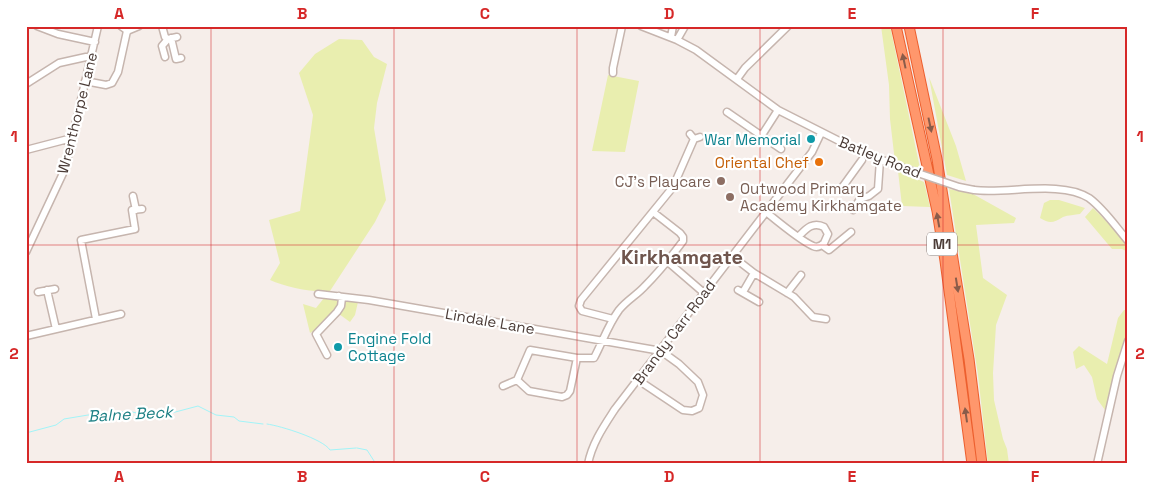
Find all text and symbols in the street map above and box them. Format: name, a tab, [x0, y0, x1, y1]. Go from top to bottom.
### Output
text: A	[114, 3, 124, 24]
text: B	[297, 3, 307, 24]
text: C	[480, 3, 490, 24]
text: D	[664, 3, 674, 24]
text: E	[848, 3, 857, 24]
text: F	[1031, 3, 1040, 24]
street label: Wrenthorpe Lane	[53, 50, 101, 176]
one-way arrow	[900, 53, 908, 69]
one-way arrow	[926, 118, 934, 133]
text: 1	[10, 126, 18, 147]
text: 1	[1136, 126, 1144, 147]
place label: War Memorial	[704, 130, 801, 149]
street label: Batley Road	[836, 132, 924, 182]
marker: War Memorial	[805, 133, 817, 145]
place label: Oriental Chef	[715, 153, 809, 172]
marker: Oriental Chef	[813, 156, 825, 168]
place label: CJ's Playcare	[615, 172, 711, 191]
marker: CJ's Playcare	[715, 175, 727, 187]
place label: Outwood Primary Academy Kirkhamgate	[740, 179, 902, 215]
marker: Outwood Primary Academy Kirkhamgate	[724, 191, 736, 203]
one-way arrow	[934, 211, 942, 227]
road number: M1	[927, 232, 957, 255]
district label: Kirkhamgate	[621, 244, 743, 270]
street label: Brandy Carr Road	[628, 276, 720, 388]
one-way arrow	[954, 278, 962, 294]
street label: Lindale Lane	[444, 304, 536, 338]
place label: Engine Fold Cottage	[348, 329, 432, 365]
marker: Engine Fold Cottage	[332, 341, 344, 353]
text: 2	[9, 343, 19, 364]
text: 2	[1135, 343, 1145, 364]
water label: Balne Beck	[87, 401, 176, 427]
one-way arrow	[962, 407, 970, 423]
text: A	[114, 466, 124, 487]
text: B	[297, 466, 307, 487]
text: C	[480, 466, 490, 487]
text: D	[664, 466, 674, 487]
text: E	[848, 466, 857, 487]
text: F	[1031, 466, 1040, 487]

